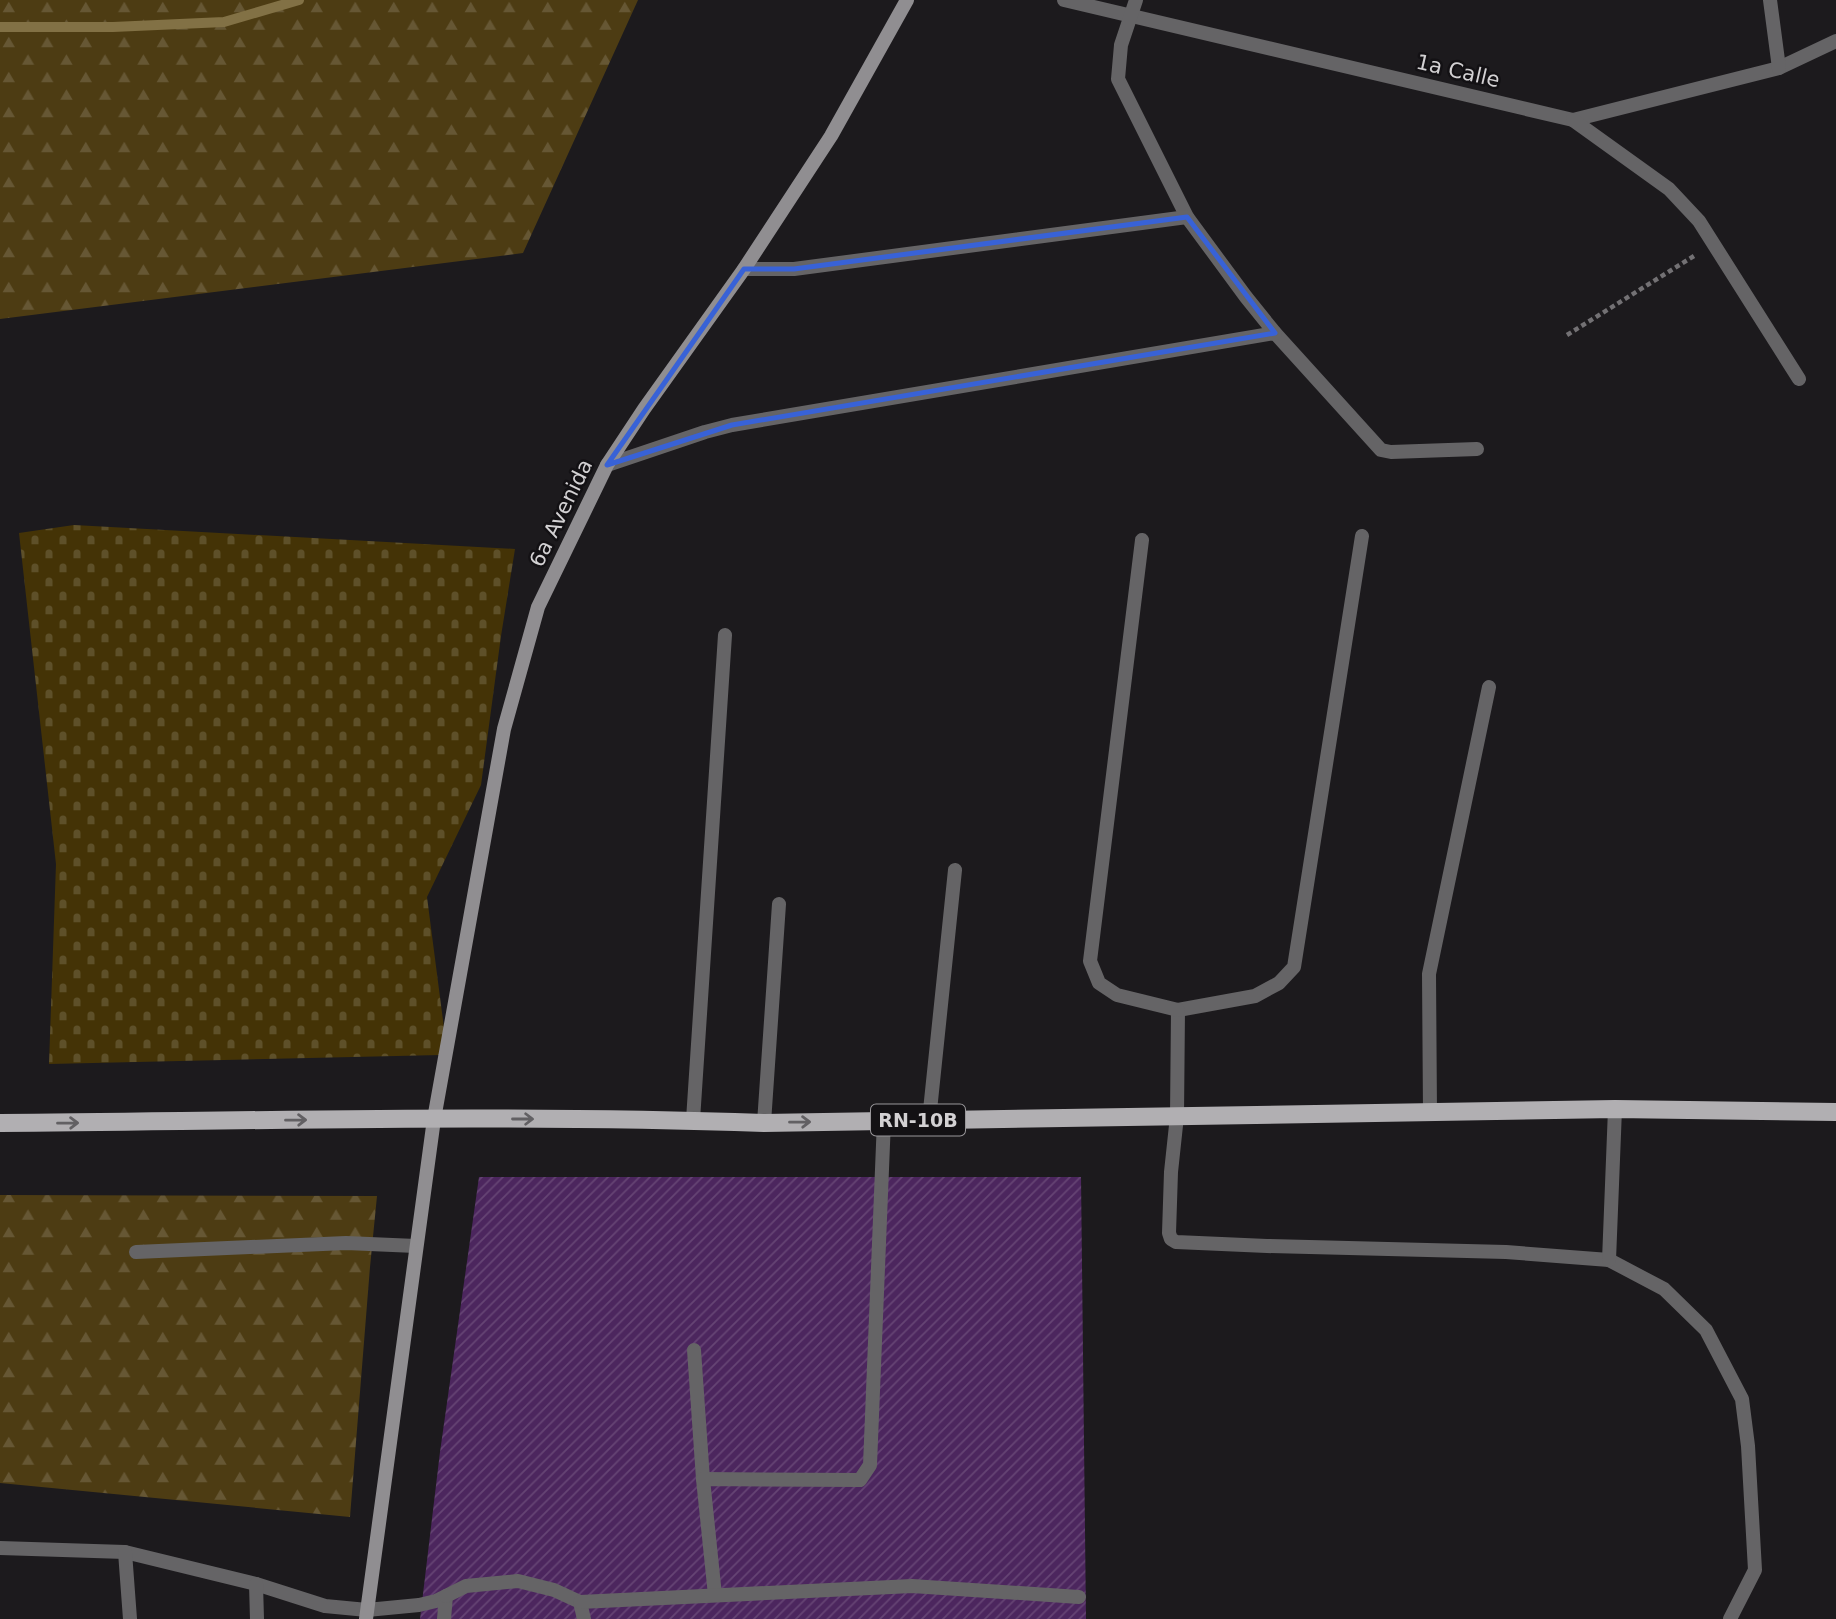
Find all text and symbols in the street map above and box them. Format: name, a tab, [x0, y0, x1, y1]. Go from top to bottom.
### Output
street label: 1a Calle	[1414, 50, 1502, 92]
street label: 6a Avenida	[525, 455, 597, 571]
road number: RN-10B	[871, 1104, 965, 1136]
one-way arrow	[511, 1112, 534, 1126]
one-way arrow	[284, 1113, 307, 1127]
one-way arrow	[788, 1115, 811, 1129]
one-way arrow	[56, 1116, 79, 1130]

